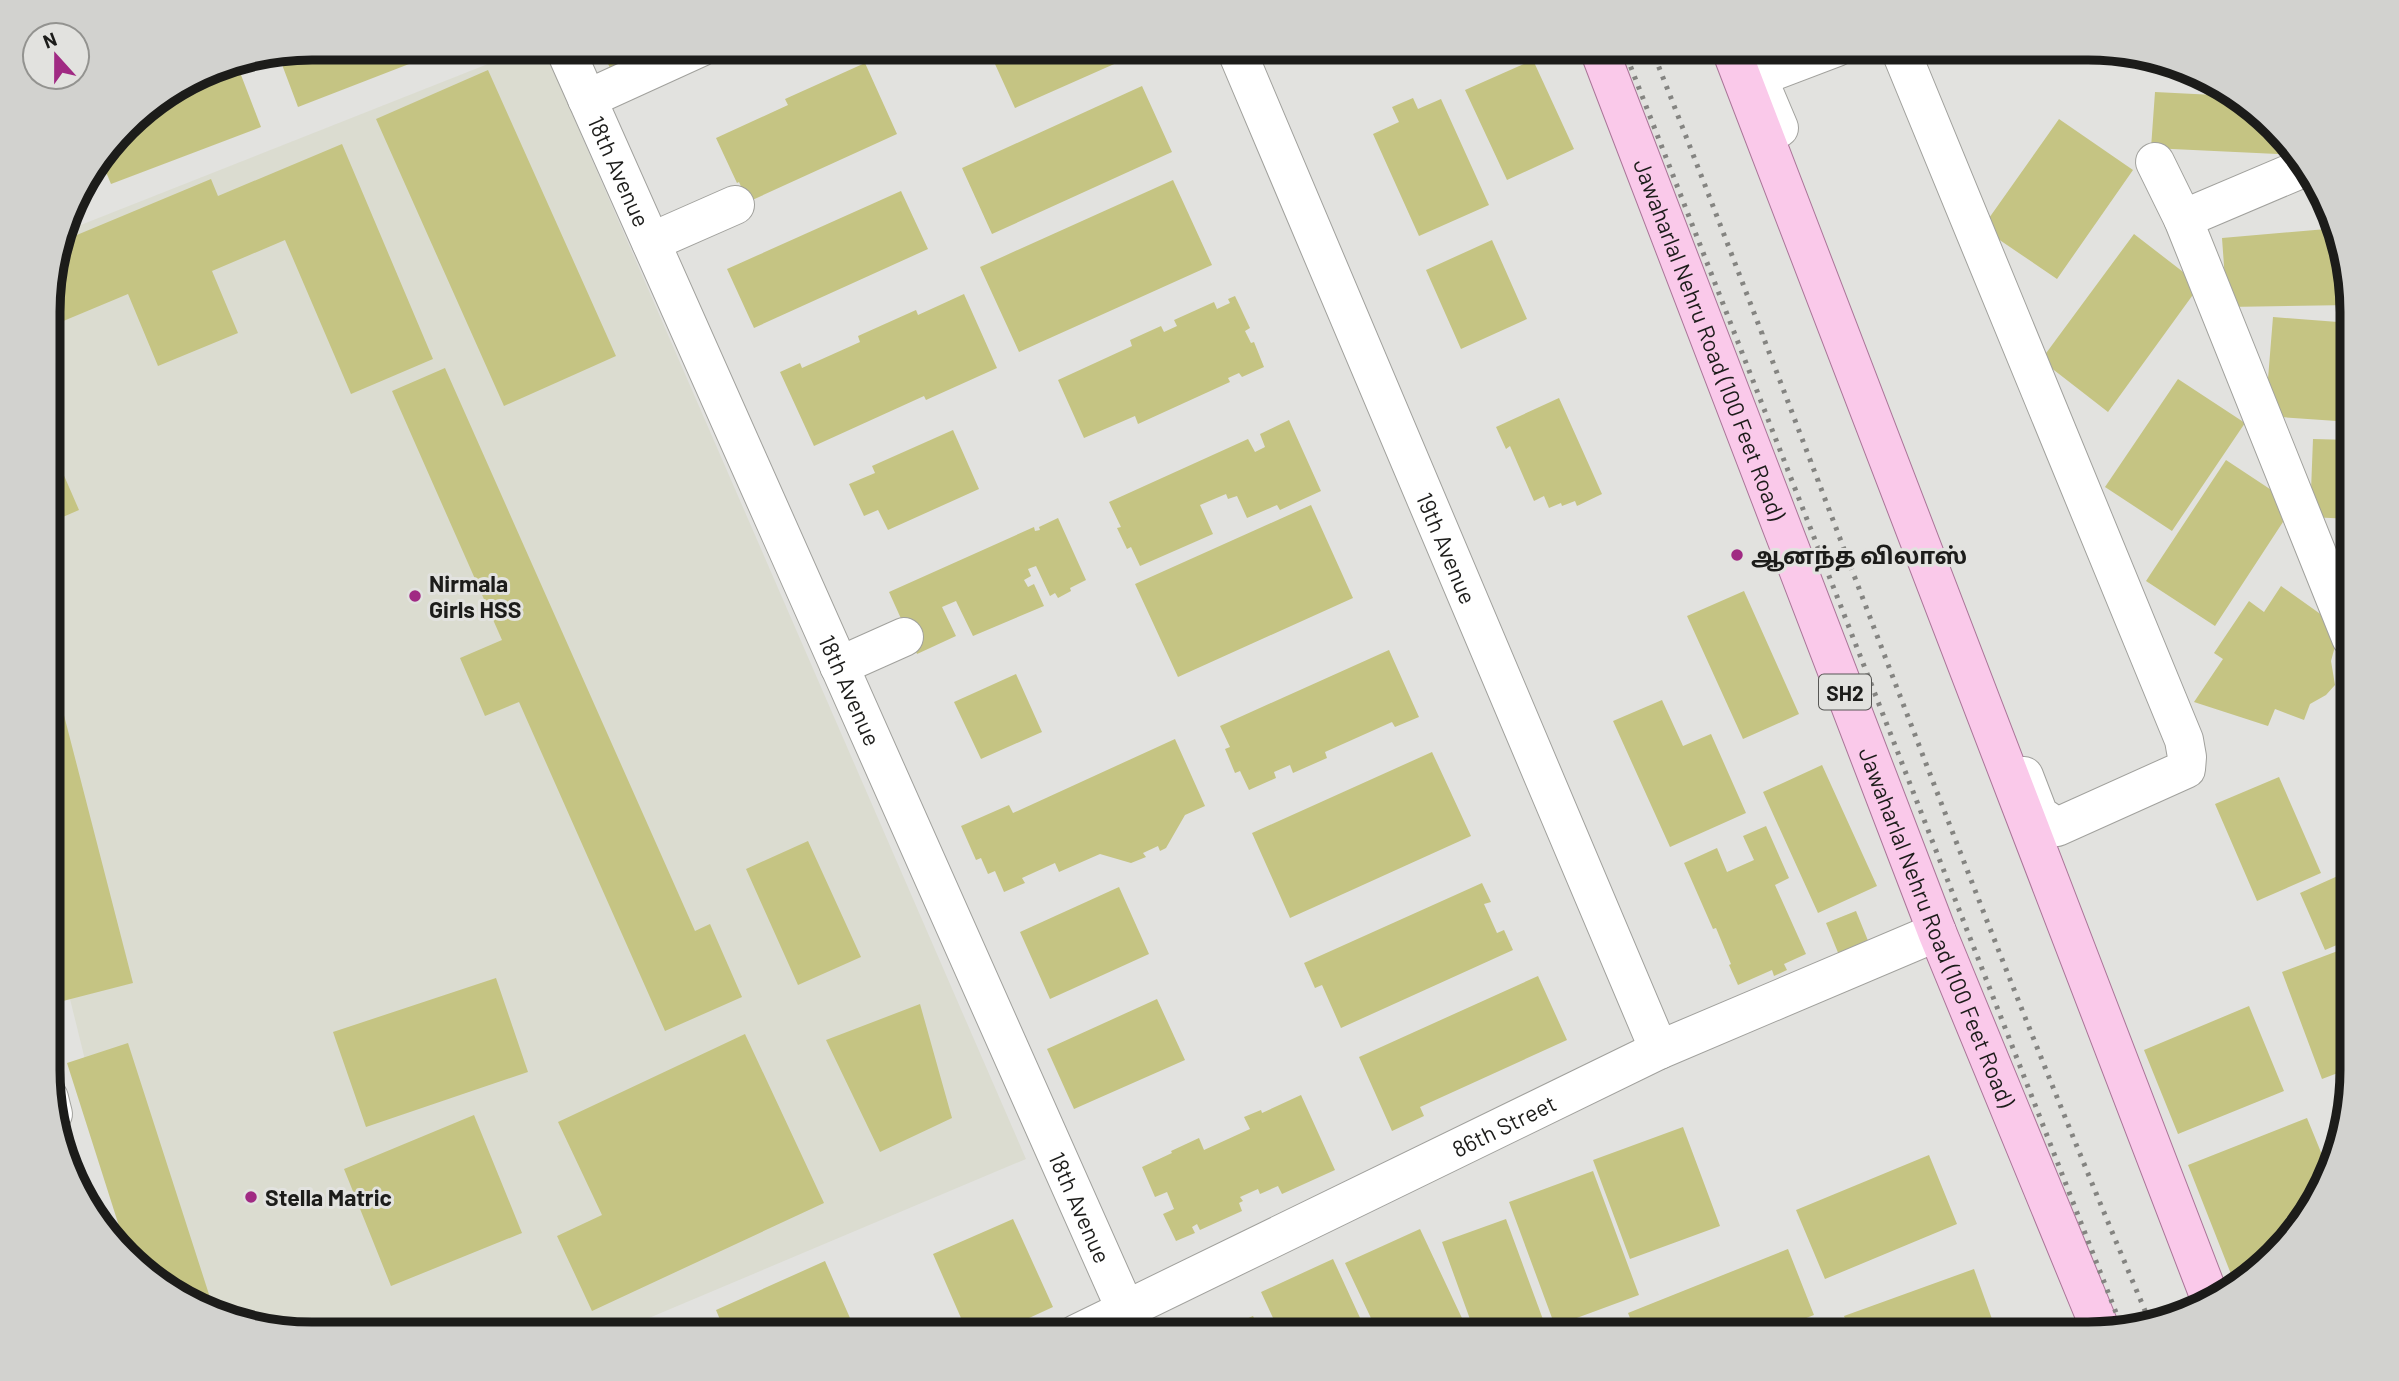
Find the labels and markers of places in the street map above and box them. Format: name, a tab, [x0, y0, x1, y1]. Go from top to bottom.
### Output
place label: ஆனந்த விலாஸ்	[1751, 541, 1967, 572]
marker: ஆனந்த விலாஸ்	[1729, 547, 1745, 563]
place label: Nirmala Girls HSS	[429, 569, 521, 623]
marker: Nirmala Girls HSS	[407, 588, 423, 604]
place label: Stella Matric	[265, 1183, 392, 1211]
marker: Stella Matric	[243, 1189, 259, 1205]

